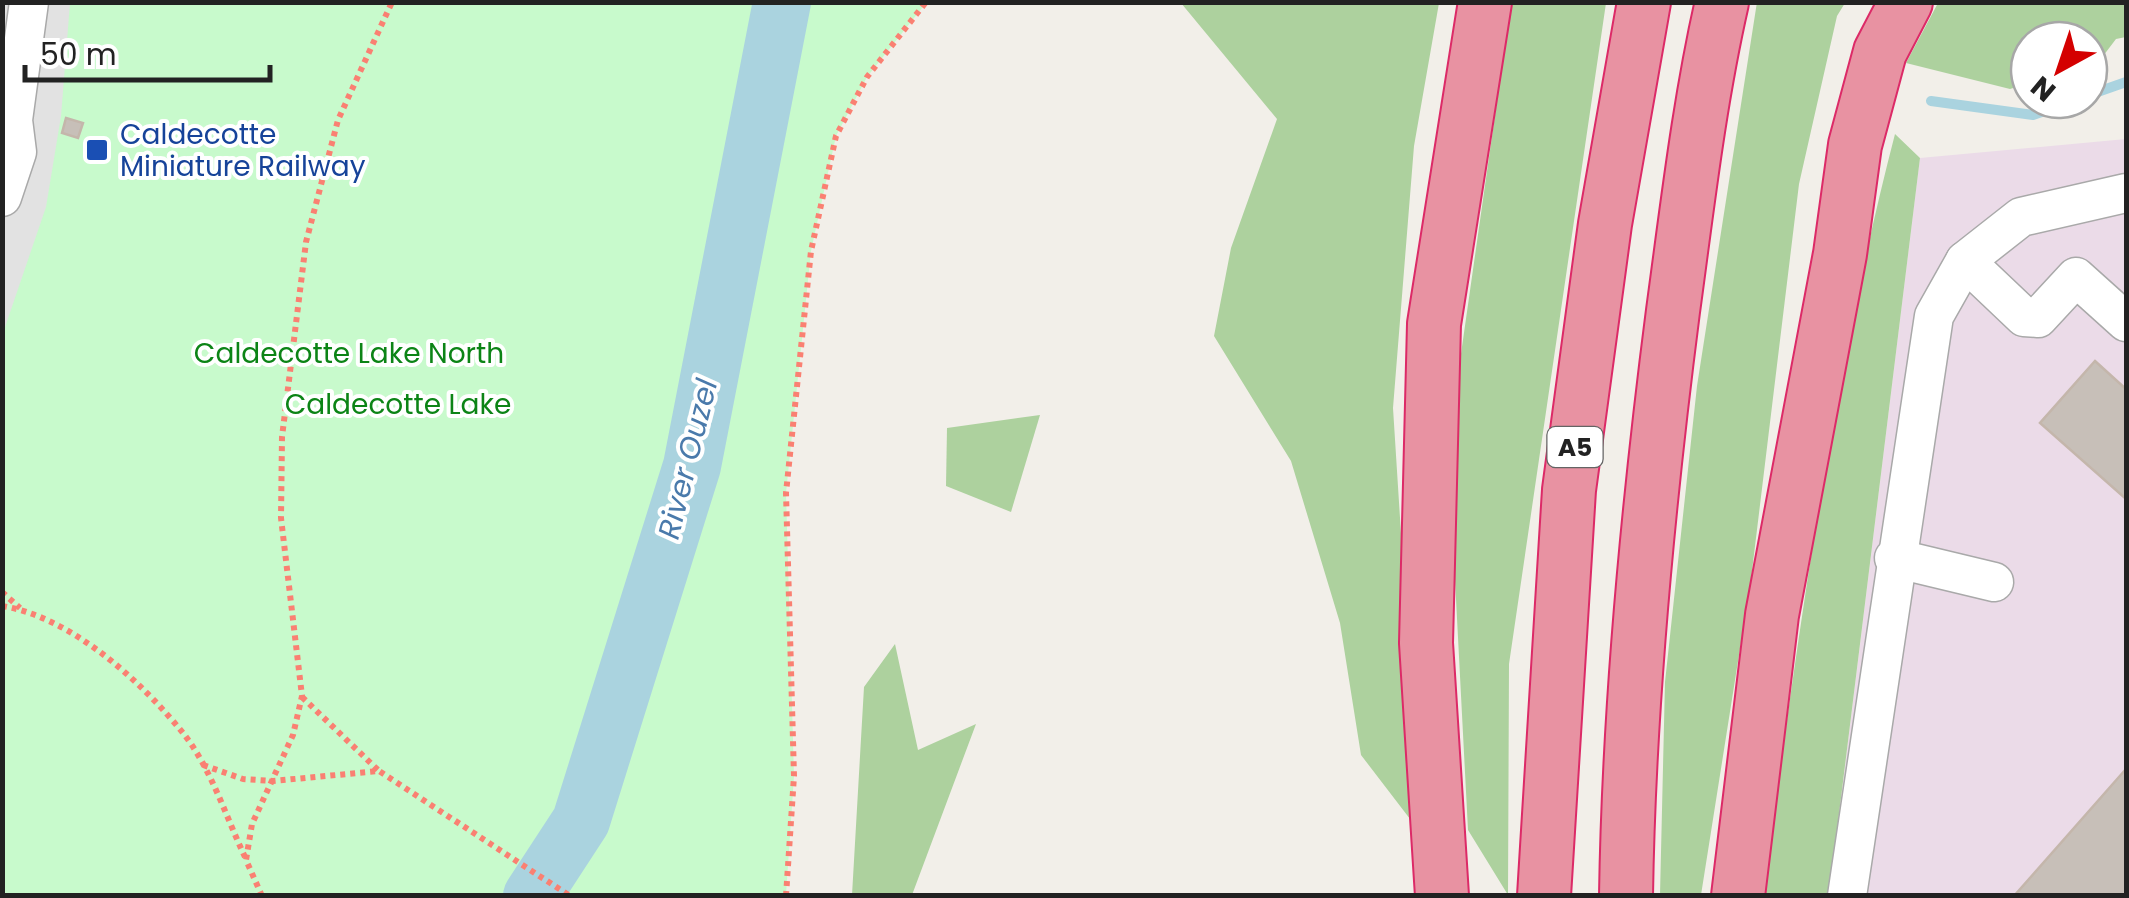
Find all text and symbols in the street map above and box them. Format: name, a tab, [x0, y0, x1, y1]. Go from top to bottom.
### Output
scale bar	[25, 20, 270, 82]
north arrow	[2009, 20, 2109, 120]
text: 50 m	[40, 33, 117, 76]
text: N	[2023, 67, 2064, 110]
place label: Caldecotte Miniature Railway	[120, 115, 366, 186]
marker: Caldecotte Miniature Railway	[84, 137, 110, 163]
park label: Caldecotte Lake North	[194, 334, 504, 373]
water label: River Ouzel	[647, 374, 728, 543]
park label: Caldecotte Lake	[285, 385, 511, 424]
road number: A5	[1548, 427, 1602, 467]

